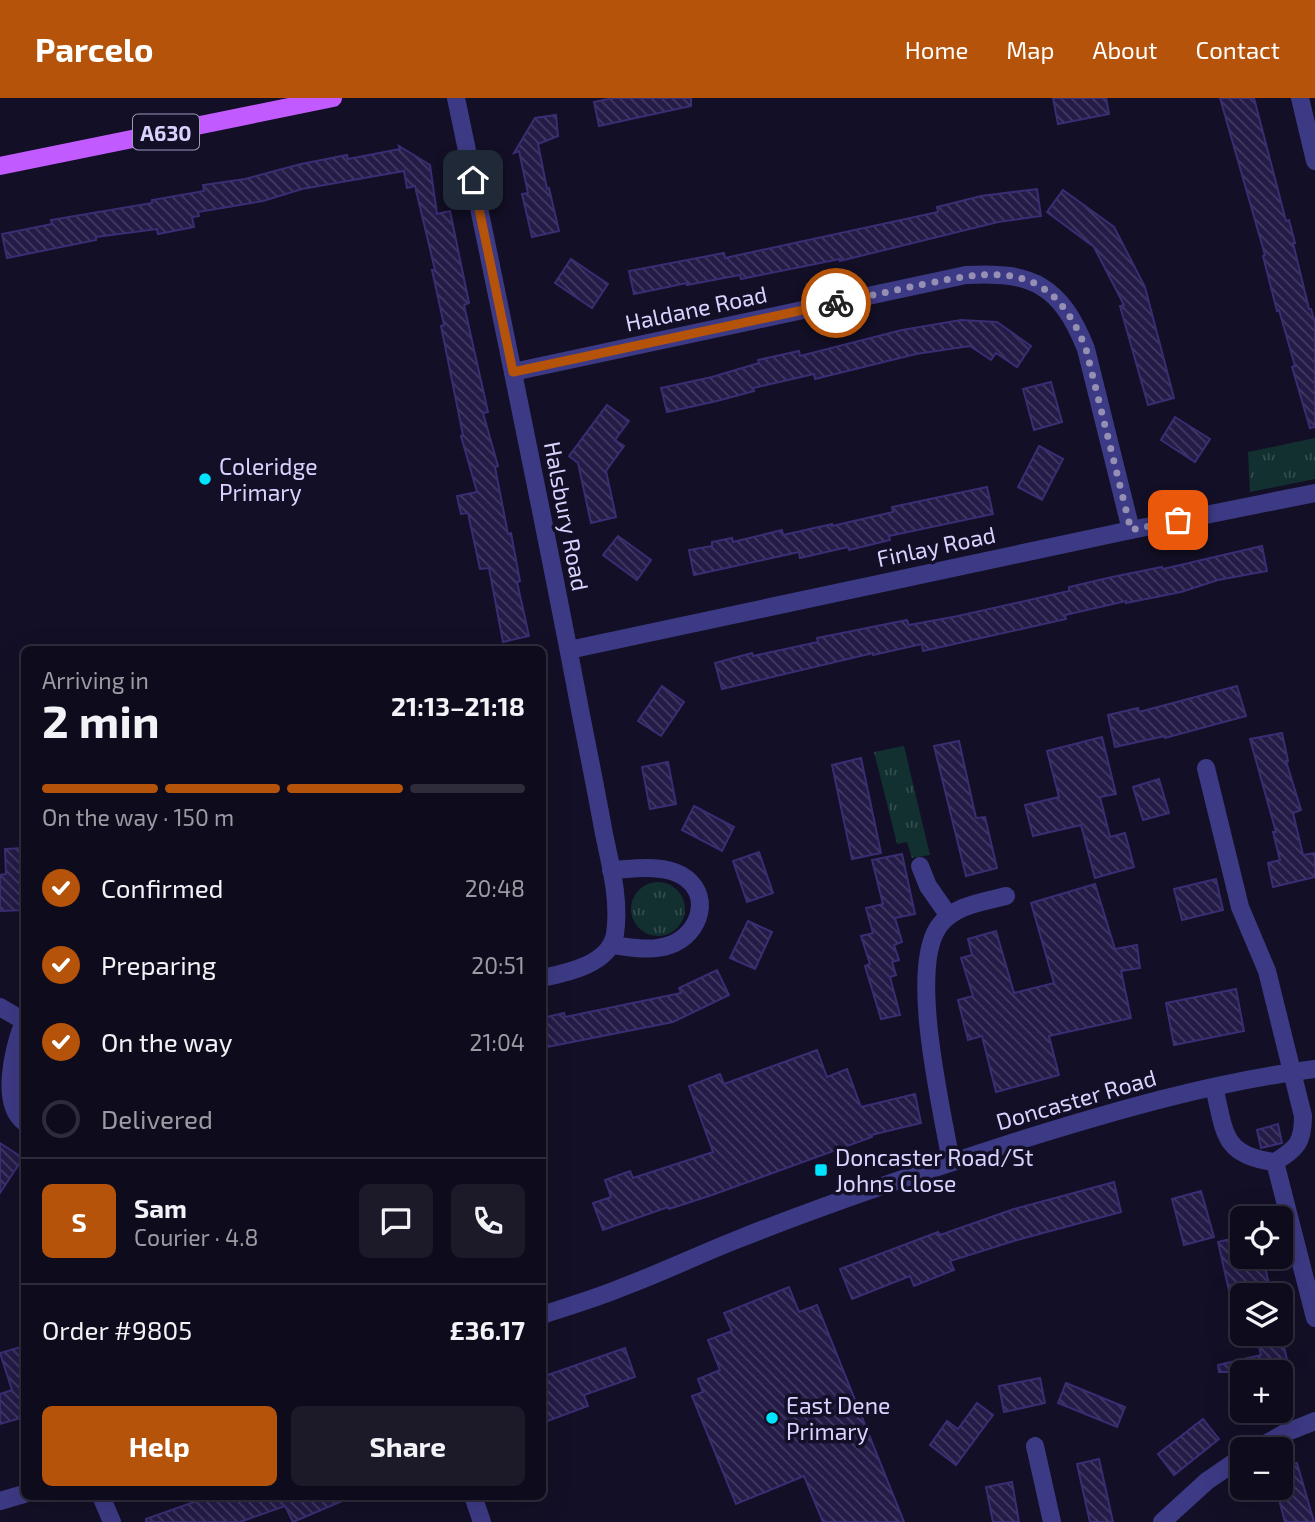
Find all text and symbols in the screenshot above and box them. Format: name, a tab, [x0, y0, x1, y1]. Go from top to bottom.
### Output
text: Parcelo	[35, 29, 153, 69]
text: Home	[905, 35, 968, 64]
text: Map	[1006, 35, 1054, 64]
text: About	[1092, 35, 1158, 64]
text: Contact	[1196, 35, 1280, 64]
road number: A630	[133, 114, 199, 150]
pin	[443, 150, 503, 210]
icon: home	[454, 161, 492, 199]
courier	[801, 268, 871, 338]
street label: Haldane Road	[622, 279, 770, 337]
icon: bike	[817, 284, 855, 322]
street label: Halsbury Road	[539, 439, 595, 593]
place label: Coleridge Primary	[219, 452, 318, 506]
marker: Coleridge Primary	[197, 471, 213, 487]
pin	[1148, 490, 1208, 550]
icon: bag	[1159, 501, 1197, 539]
street label: Finlay Road	[874, 520, 998, 572]
text: Arriving in	[42, 666, 149, 694]
text: 21:13–21:18	[391, 690, 525, 721]
text: 2 min	[42, 692, 160, 747]
text: On the way · 150 m	[42, 803, 234, 831]
icon: check	[42, 869, 80, 907]
text: Confirmed	[101, 872, 224, 903]
text: 20:48	[465, 874, 525, 902]
icon: check	[42, 946, 80, 984]
text: Preparing	[101, 949, 216, 980]
text: 20:51	[471, 951, 525, 979]
icon: check	[42, 1023, 80, 1061]
text: On the way	[101, 1026, 232, 1057]
text: 21:04	[469, 1028, 525, 1056]
street label: Doncaster Road	[993, 1063, 1159, 1135]
text: Delivered	[101, 1103, 213, 1134]
place label: Doncaster Road/St Johns Close	[835, 1143, 1034, 1197]
marker: Doncaster Road/St Johns Close	[813, 1162, 829, 1178]
button: chat	[359, 1184, 433, 1258]
button: phone	[451, 1184, 525, 1258]
text: Sam	[134, 1192, 187, 1223]
text: S	[71, 1206, 87, 1237]
map controls	[1230, 1206, 1293, 1500]
button: locate	[1230, 1206, 1293, 1269]
text: Courier · 4.8	[134, 1223, 258, 1251]
button: layers	[1230, 1283, 1293, 1346]
text: Order #9805	[42, 1314, 192, 1345]
text: £36.17	[450, 1314, 525, 1345]
button: +	[1230, 1360, 1293, 1423]
place label: East Dene Primary	[786, 1391, 890, 1445]
button: Help	[42, 1406, 277, 1486]
button: Share	[291, 1406, 525, 1486]
marker: East Dene Primary	[764, 1410, 780, 1426]
button: −	[1230, 1437, 1293, 1500]

